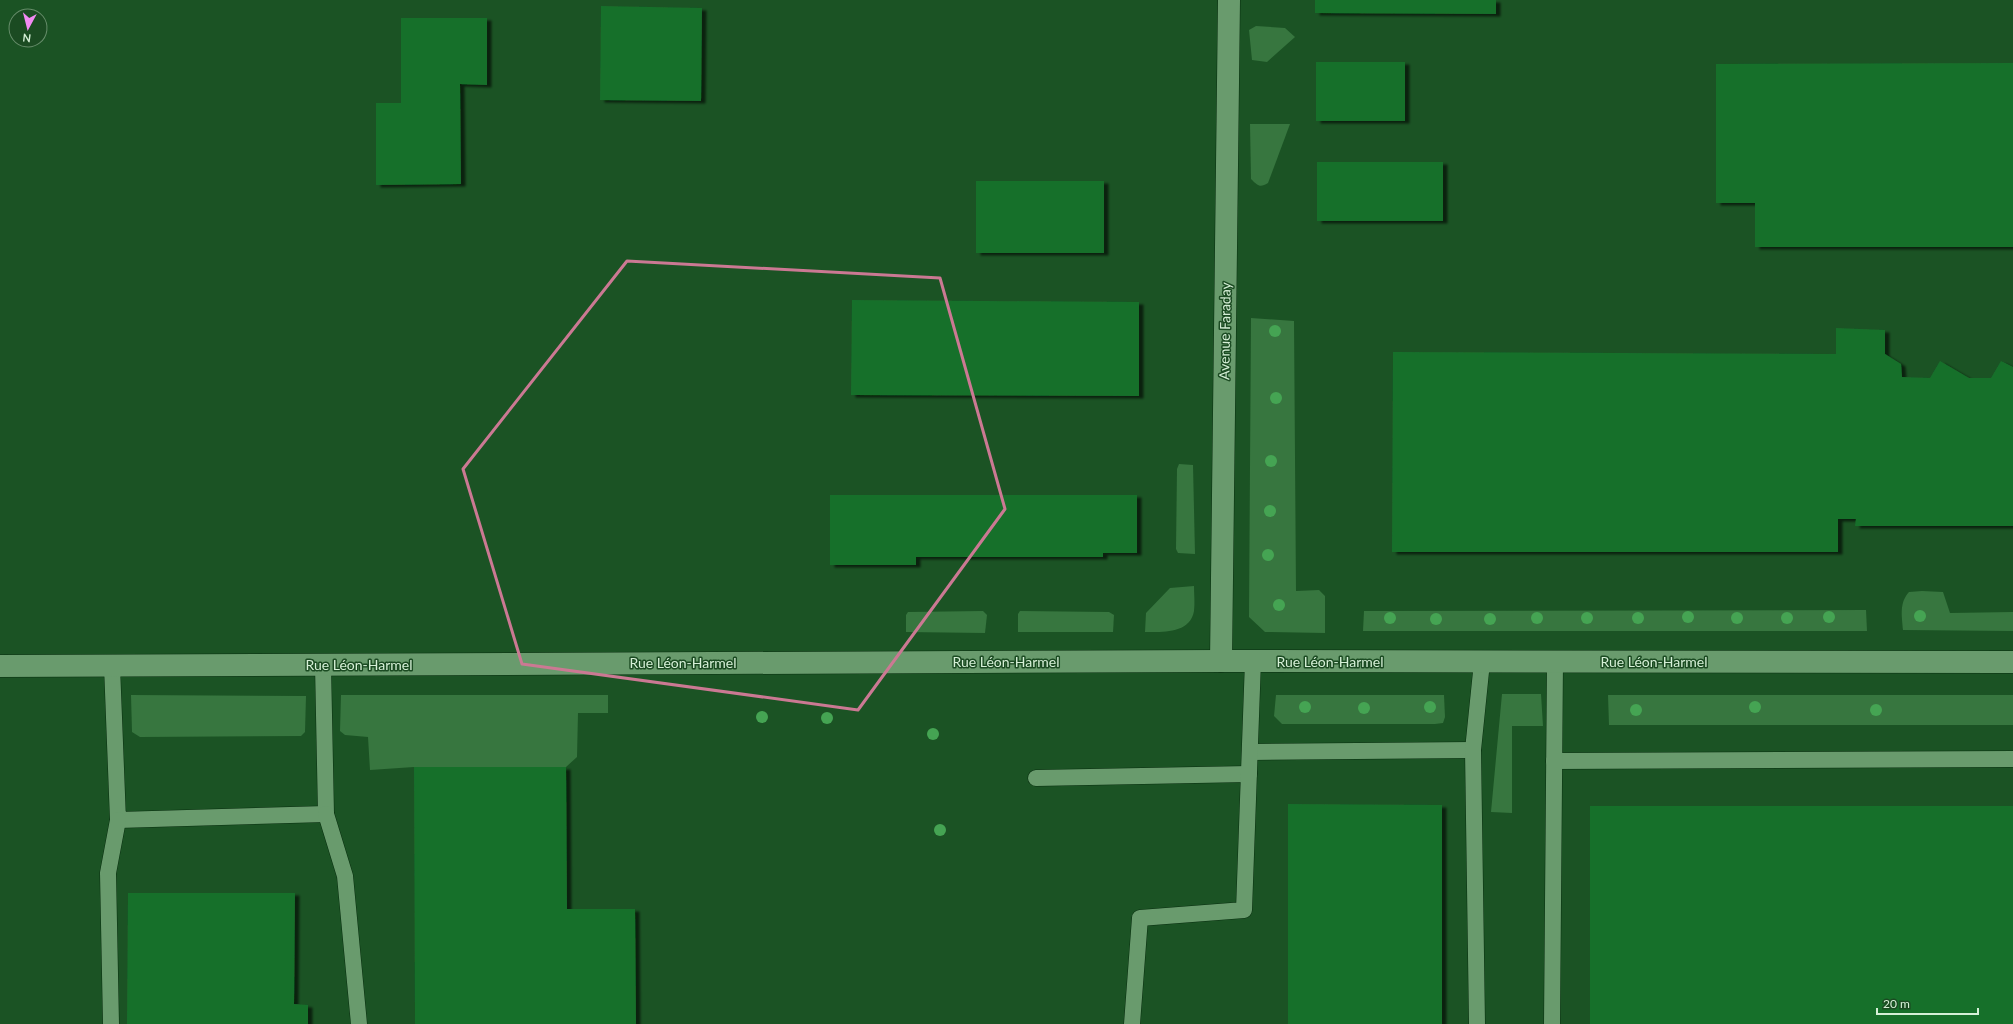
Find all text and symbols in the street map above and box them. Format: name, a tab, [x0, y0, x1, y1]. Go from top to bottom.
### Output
north arrow	[8, 8, 48, 48]
text: N	[22, 31, 32, 45]
street label: Avenue Faraday	[1215, 281, 1234, 380]
street label: Rue Léon-Harmel	[952, 653, 1060, 670]
street label: Rue Léon-Harmel	[1276, 653, 1384, 670]
street label: Rue Léon-Harmel	[1600, 653, 1708, 670]
street label: Rue Léon-Harmel	[629, 654, 737, 671]
street label: Rue Léon-Harmel	[305, 656, 413, 673]
scale bar	[1877, 990, 1978, 1016]
text: 20 m	[1883, 996, 1910, 1011]

